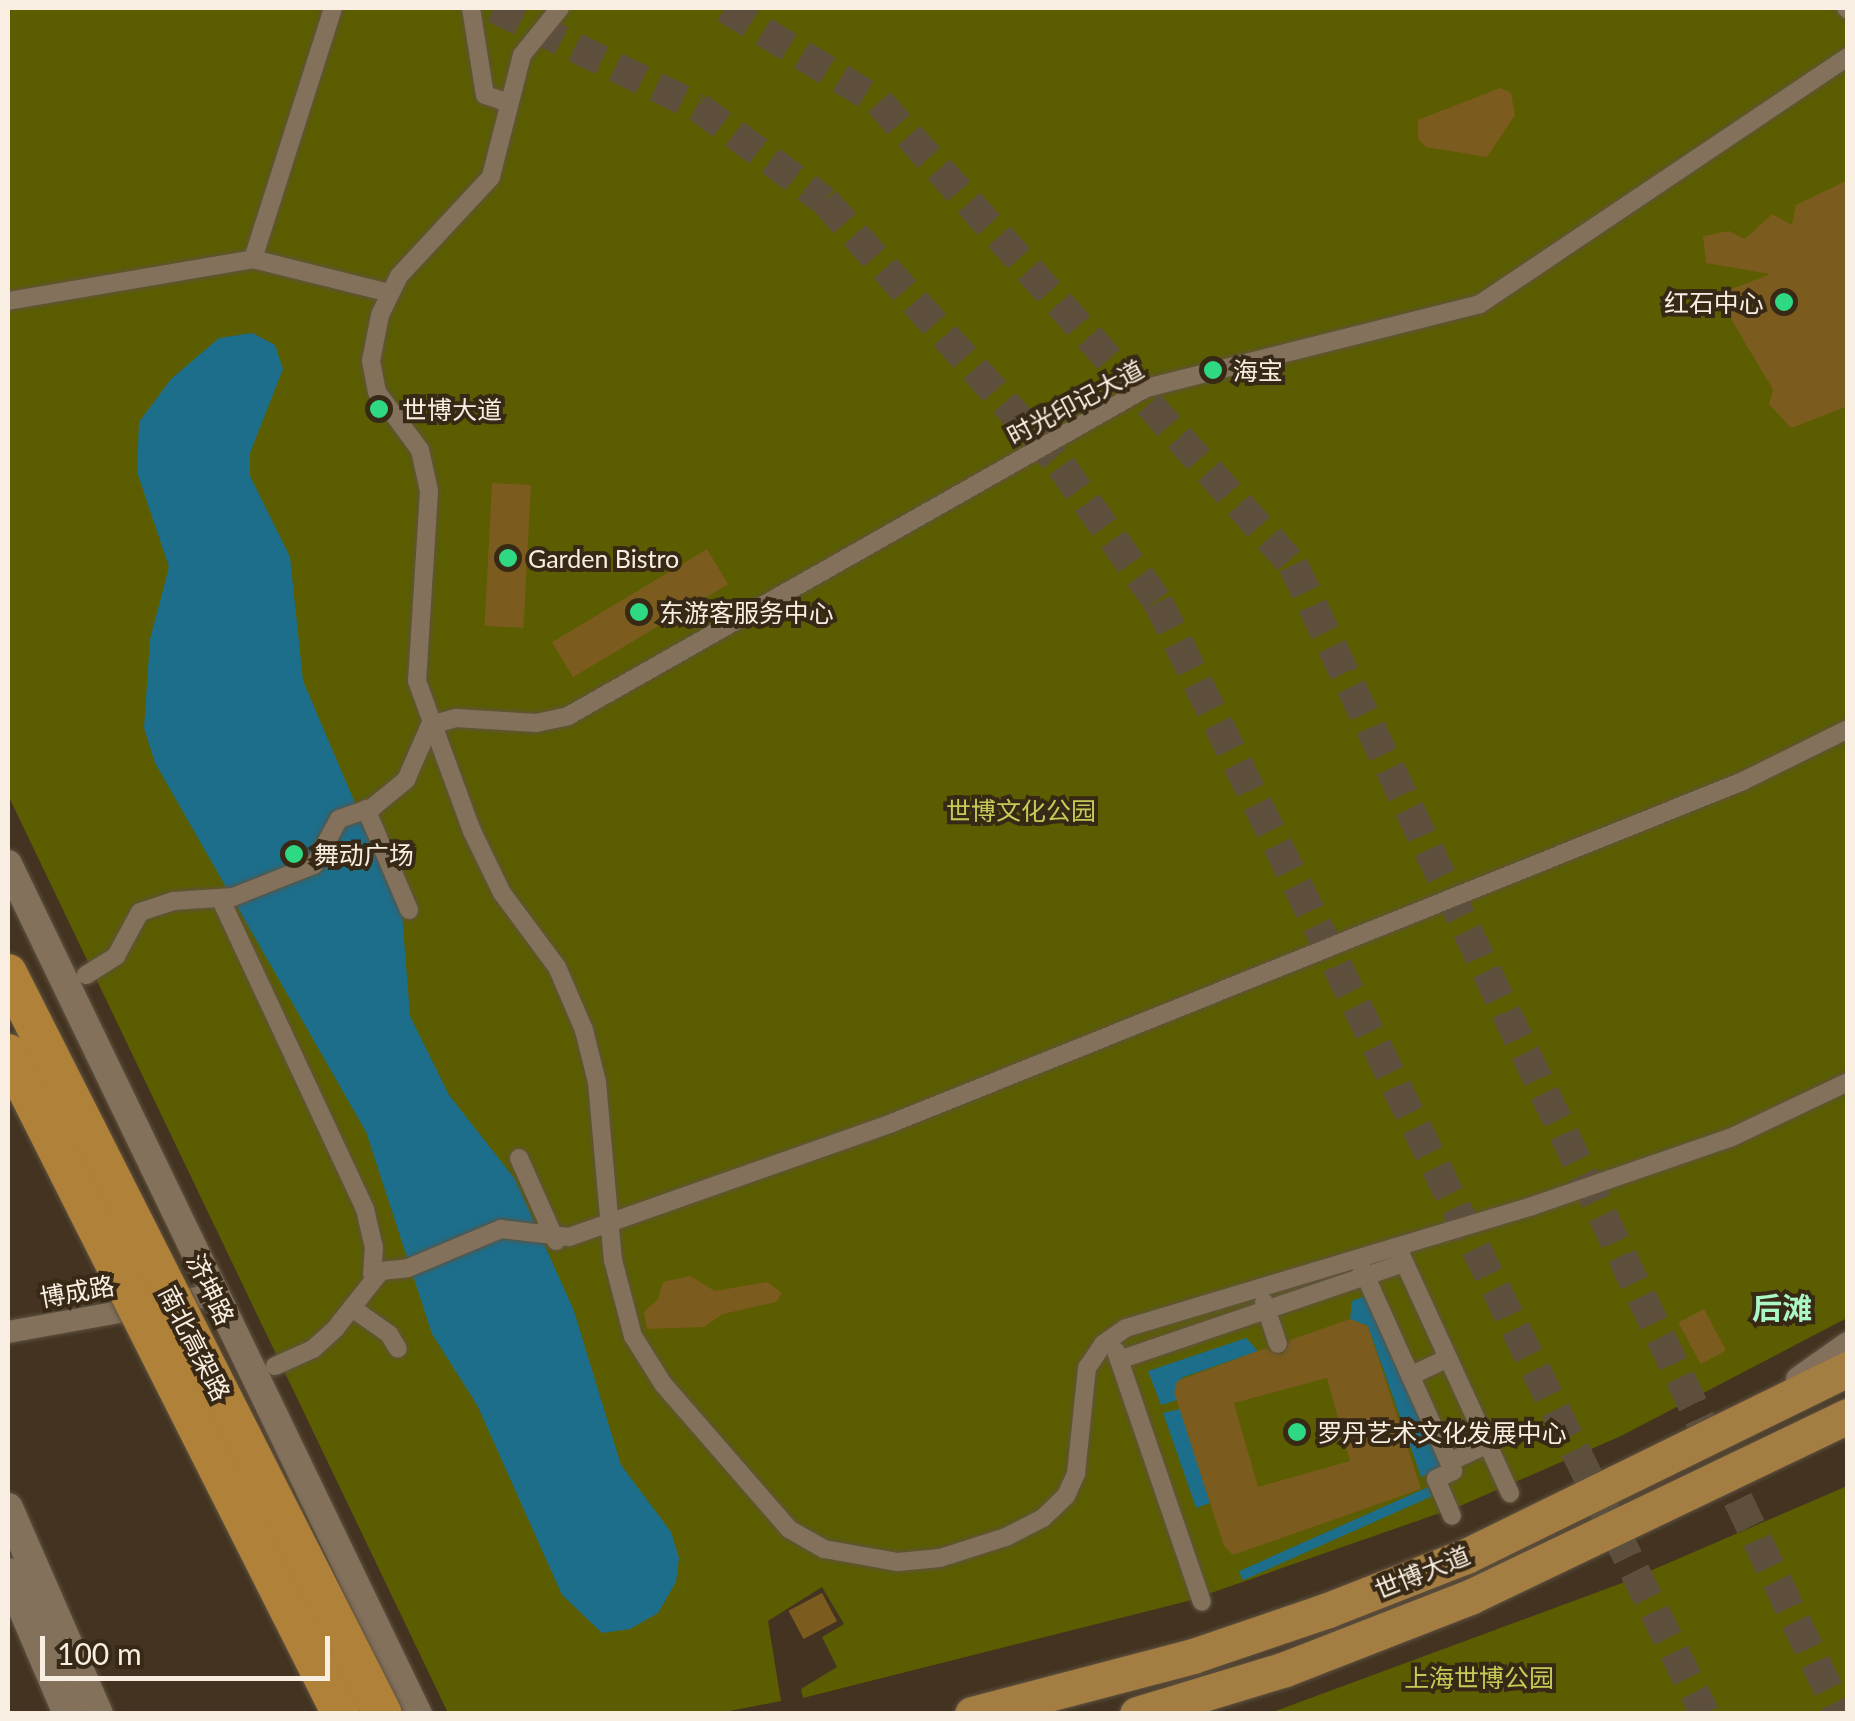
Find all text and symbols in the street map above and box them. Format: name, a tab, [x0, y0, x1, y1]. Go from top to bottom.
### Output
place label: 红石中心	[1664, 287, 1764, 317]
marker: 红石中心	[1773, 291, 1795, 313]
street label: 时光印记大道	[1002, 354, 1148, 450]
place label: 海宝	[1233, 355, 1283, 385]
marker: 海宝	[1202, 359, 1224, 381]
place label: 世博大道	[402, 394, 502, 424]
marker: 世博大道	[366, 396, 392, 422]
place label: Garden Bistro	[528, 543, 679, 573]
marker: Garden Bistro	[497, 547, 519, 569]
place label: 东游客服务中心	[659, 597, 834, 627]
marker: 东游客服务中心	[628, 601, 650, 623]
park label: 世博文化公园	[946, 795, 1096, 825]
place label: 舞动广场	[314, 839, 414, 869]
marker: 舞动广场	[283, 843, 305, 865]
street label: 济坤路	[181, 1249, 241, 1329]
street label: 博成路	[37, 1270, 117, 1312]
street label: 南北高架路	[153, 1281, 237, 1405]
district label: 后滩	[1752, 1289, 1812, 1325]
place label: 罗丹艺术文化发展中心	[1317, 1417, 1567, 1447]
marker: 罗丹艺术文化发展中心	[1286, 1421, 1308, 1443]
street label: 世博大道	[1370, 1539, 1474, 1605]
scale bar	[45, 1616, 335, 1678]
text: 100 m	[57, 1635, 142, 1671]
park label: 上海世博公园	[1404, 1662, 1554, 1692]

